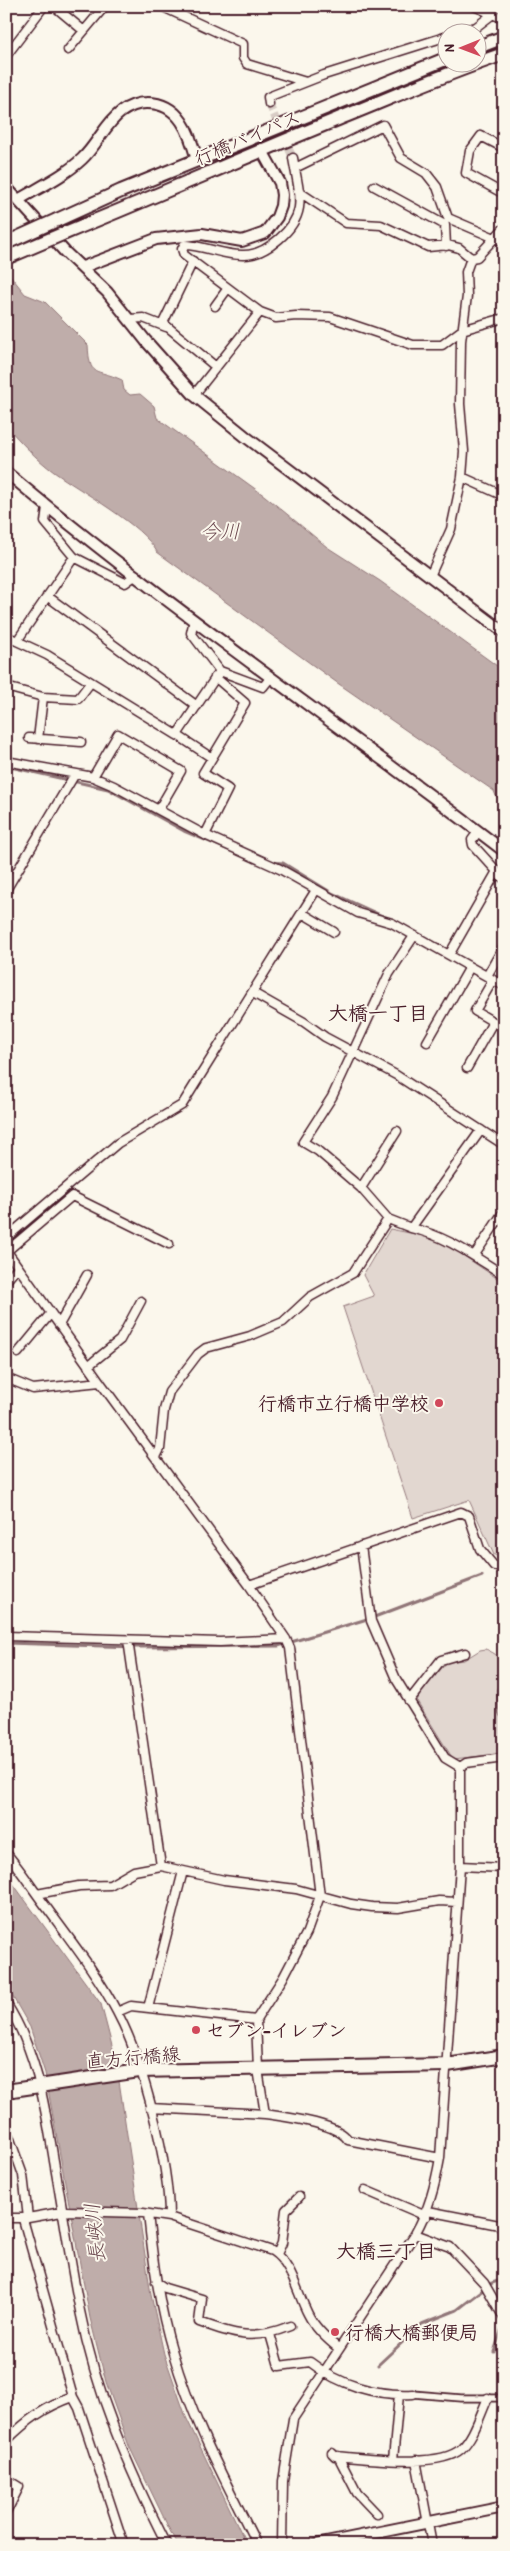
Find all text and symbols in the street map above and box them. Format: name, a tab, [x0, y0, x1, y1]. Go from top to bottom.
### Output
north arrow	[438, 22, 488, 72]
text: N	[439, 44, 458, 52]
street label: 行橋バイパス	[190, 103, 304, 171]
water label: 今川	[200, 517, 240, 544]
district label: 大橋一丁目	[328, 999, 428, 1026]
place label: 行橋市立行橋中学校	[258, 1390, 429, 1416]
marker: 行橋市立行橋中学校	[433, 1397, 445, 1409]
place label: セブン-イレブン	[206, 2017, 347, 2043]
marker: セブン-イレブン	[190, 2024, 202, 2036]
street label: 直方行橋線	[85, 2040, 181, 2074]
water label: 長峡川	[77, 2202, 111, 2264]
district label: 大橋三丁目	[336, 2237, 436, 2264]
place label: 行橋大橋郵便局	[345, 2319, 478, 2345]
marker: 行橋大橋郵便局	[329, 2326, 341, 2338]

